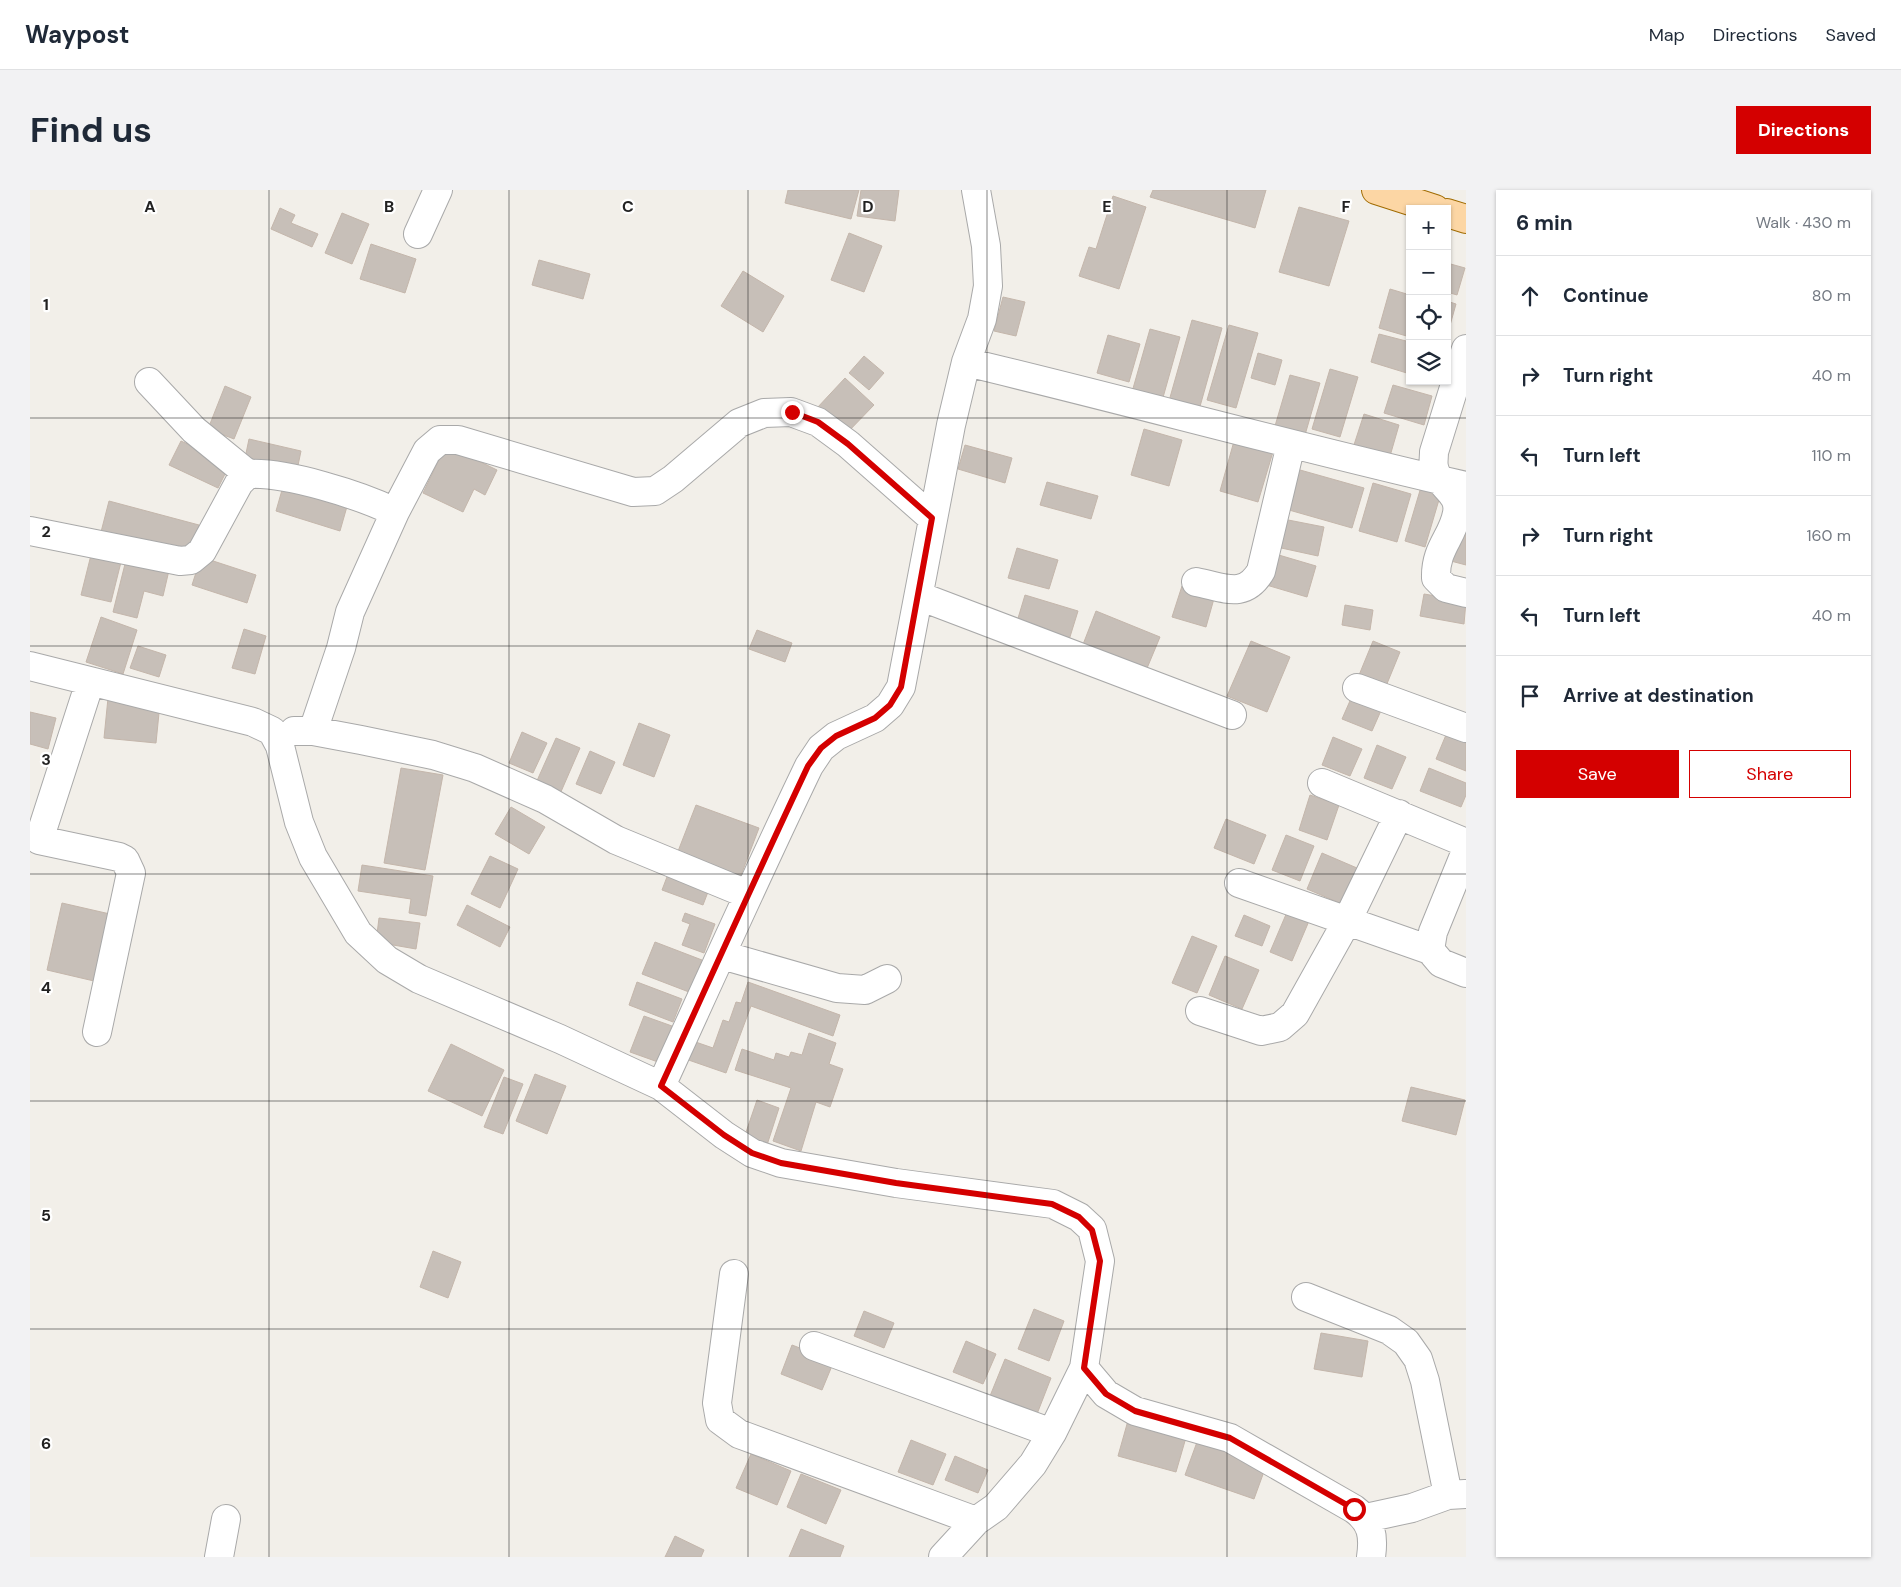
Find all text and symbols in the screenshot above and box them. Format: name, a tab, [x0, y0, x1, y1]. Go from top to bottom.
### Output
text: Waypost	[25, 19, 129, 50]
text: Map	[1649, 23, 1685, 47]
text: Directions	[1713, 23, 1798, 47]
text: Saved	[1826, 23, 1876, 47]
button: Directions	[1736, 106, 1871, 154]
text: Find us	[30, 107, 152, 153]
text: A	[144, 196, 156, 217]
text: B	[384, 196, 394, 217]
text: C	[622, 196, 634, 217]
text: D	[862, 196, 874, 217]
text: E	[1102, 196, 1112, 217]
text: F	[1342, 196, 1351, 217]
map controls	[1406, 205, 1451, 385]
button: +	[1406, 205, 1451, 250]
text: 6 min	[1516, 209, 1573, 237]
text: Walk · 430 m	[1756, 212, 1851, 233]
button: −	[1406, 250, 1451, 295]
icon: ahead	[1516, 282, 1544, 310]
text: Continue	[1563, 283, 1649, 308]
text: 80 m	[1812, 285, 1851, 306]
text: 1	[43, 294, 49, 315]
button: locate	[1406, 295, 1451, 340]
button: layers	[1406, 340, 1451, 385]
icon: right	[1516, 362, 1544, 390]
text: Turn right	[1563, 363, 1653, 388]
text: 40 m	[1812, 365, 1851, 386]
route end	[781, 401, 804, 424]
icon: left	[1516, 442, 1544, 470]
text: Turn left	[1563, 443, 1641, 468]
text: 110 m	[1812, 445, 1851, 466]
text: 2	[41, 521, 51, 542]
icon: right	[1516, 522, 1544, 550]
text: Turn right	[1563, 523, 1653, 548]
text: 160 m	[1807, 525, 1851, 546]
icon: left	[1516, 602, 1544, 630]
text: Turn left	[1563, 603, 1641, 628]
text: 40 m	[1812, 605, 1851, 626]
icon: arrive	[1516, 682, 1544, 710]
text: Arrive at destination	[1563, 683, 1754, 708]
text: 3	[41, 749, 51, 770]
button: Save	[1516, 750, 1679, 798]
button: Share	[1689, 750, 1851, 798]
text: 4	[41, 977, 51, 998]
text: 5	[41, 1205, 51, 1226]
text: 6	[41, 1433, 51, 1454]
route start	[1343, 1498, 1366, 1521]

